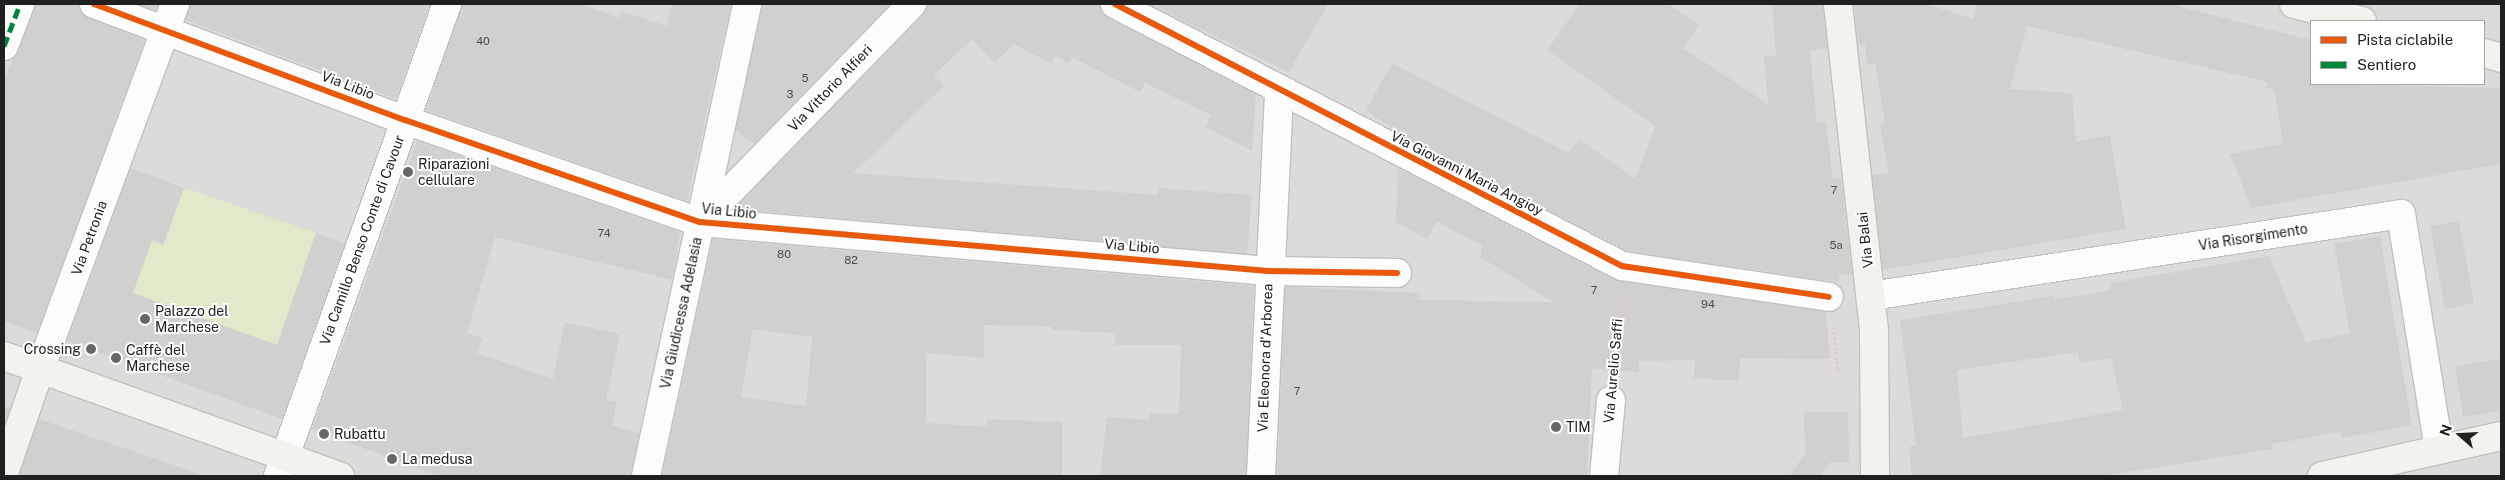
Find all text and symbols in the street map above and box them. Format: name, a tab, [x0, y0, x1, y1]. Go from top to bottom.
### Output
legend	[2310, 20, 2485, 85]
text: Pista ciclabile	[2357, 31, 2453, 48]
house number: 40	[476, 34, 490, 48]
street label: Via Vittorio Alfieri	[784, 41, 876, 135]
text: Sentiero	[2357, 56, 2416, 73]
street label: Via Libio	[319, 67, 377, 103]
house number: 5	[801, 71, 809, 85]
house number: 3	[787, 87, 793, 101]
street label: Via Giovanni Maria Angioy	[1388, 127, 1546, 219]
street label: Via Camillo Benso Conte di Cavour	[316, 132, 408, 348]
place label: Riparazioni cellulare	[418, 156, 490, 188]
marker: Riparazioni cellulare	[402, 166, 414, 178]
house number: 7	[1831, 183, 1837, 197]
street label: Via Petronia	[68, 198, 110, 278]
street label: Via Libio	[701, 200, 757, 222]
street label: Via Balai	[1854, 211, 1876, 269]
street label: Via Risorgimento	[2197, 220, 2309, 254]
house number: 74	[597, 226, 611, 240]
street label: Via Libio	[1104, 235, 1160, 257]
street label: Via Giudicessa Adelasia	[657, 236, 705, 390]
house number: 5a	[1829, 238, 1843, 252]
house number: 80	[777, 247, 791, 261]
house number: 82	[844, 253, 858, 267]
street label: Via Eleonora d'Arborea	[1254, 283, 1276, 433]
house number: 7	[1591, 283, 1597, 297]
house number: 94	[1701, 297, 1715, 311]
place label: Palazzo del Marchese	[155, 303, 229, 336]
marker: Palazzo del Marchese	[139, 313, 151, 325]
street label: Via Aurelio Saffi	[1600, 318, 1626, 424]
place label: Crossing	[24, 341, 81, 357]
place label: Caffè del Marchese	[126, 342, 190, 374]
marker: Crossing	[85, 343, 97, 355]
marker: Caffè del Marchese	[110, 352, 122, 364]
house number: 7	[1294, 384, 1300, 398]
north arrow	[2435, 410, 2485, 460]
place label: TIM	[1566, 419, 1591, 435]
marker: TIM	[1550, 421, 1562, 433]
text: N	[2436, 422, 2455, 438]
place label: Rubattu	[334, 426, 386, 442]
marker: Rubattu	[318, 428, 330, 440]
place label: La medusa	[402, 451, 472, 467]
marker: La medusa	[386, 453, 398, 465]

